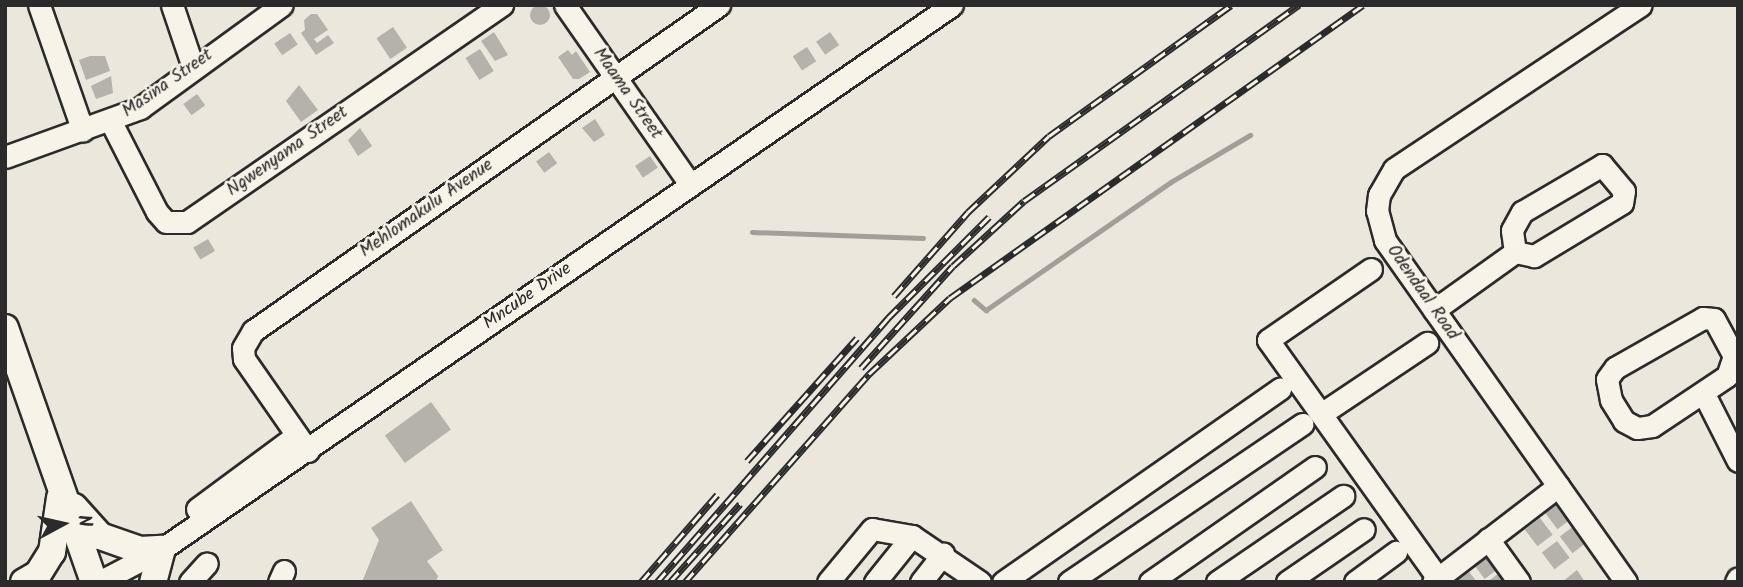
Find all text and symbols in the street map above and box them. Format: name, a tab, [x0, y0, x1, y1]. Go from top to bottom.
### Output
street label: Maama Street	[588, 44, 666, 144]
street label: Masina Street	[119, 45, 217, 123]
street label: Ngwenyama Street	[223, 102, 353, 202]
street label: Mehlomakulu Avenue	[356, 155, 498, 263]
street label: Odendaal Road	[1381, 241, 1463, 345]
street label: Mncube Drive	[480, 259, 576, 335]
north arrow	[28, 489, 98, 559]
text: N	[68, 513, 99, 529]

